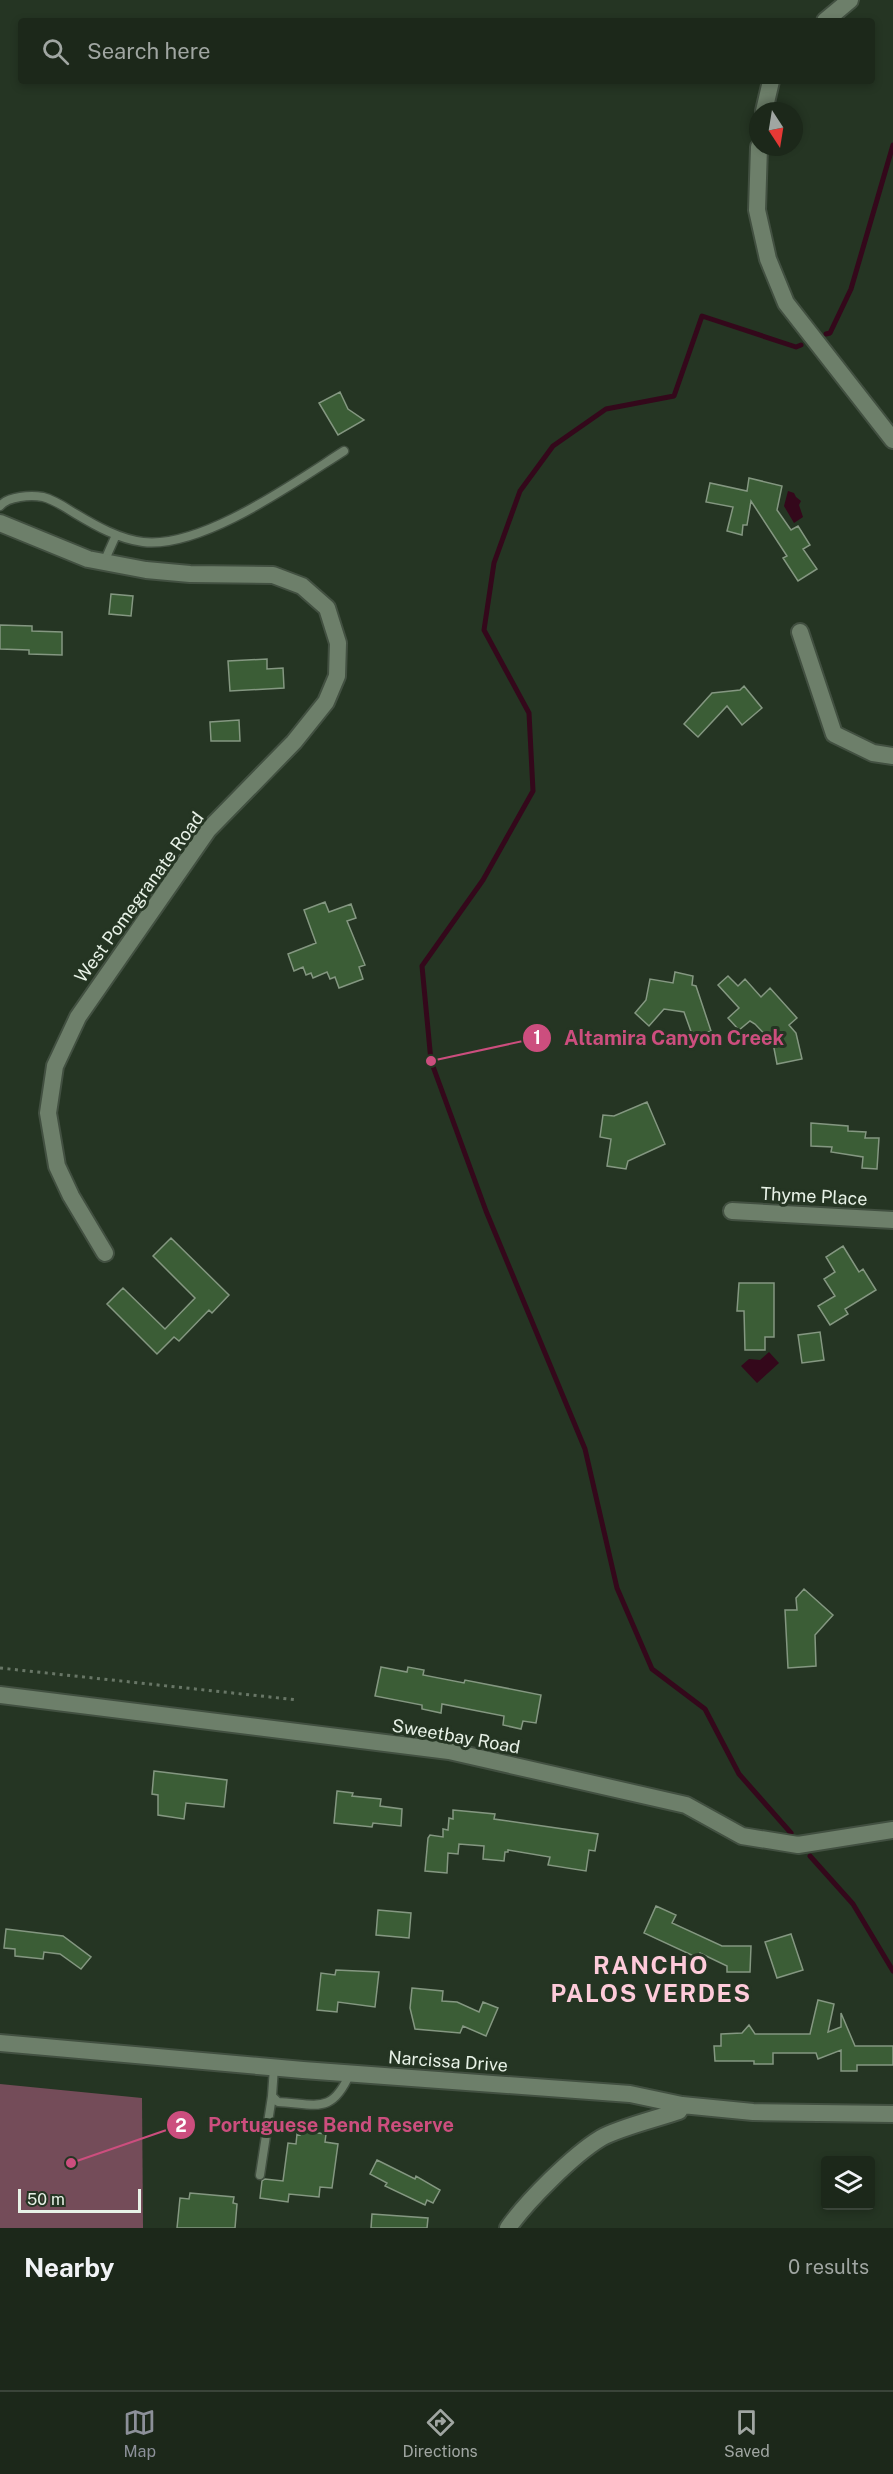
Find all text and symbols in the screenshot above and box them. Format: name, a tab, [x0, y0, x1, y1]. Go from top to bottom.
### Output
search box	[18, 18, 875, 84]
icon: search	[39, 35, 72, 68]
text: Search here	[87, 38, 211, 64]
north arrow	[749, 102, 803, 156]
street label: West Pomegranate Road	[70, 808, 208, 986]
callout: Altamira Canyon Creek	[522, 1019, 796, 1057]
text: Altamira Canyon Creek	[564, 1026, 784, 1050]
text: 1	[533, 1027, 541, 1048]
street label: Thyme Place	[760, 1183, 868, 1209]
street label: Sweetbay Road	[390, 1714, 522, 1758]
district label: RANCHO PALOS VERDES	[551, 1951, 751, 2007]
street label: Narcissa Drive	[387, 2046, 509, 2076]
callout: Portuguese Bend Reserve	[166, 2106, 466, 2144]
text: Portuguese Bend Reserve	[208, 2113, 454, 2137]
text: 2	[175, 2115, 187, 2136]
map controls	[821, 2156, 875, 2210]
button: layers	[821, 2156, 875, 2210]
scale bar	[18, 2186, 141, 2214]
text: 50 m	[27, 2190, 65, 2209]
text: Nearby	[24, 2252, 114, 2283]
text: 0 results	[788, 2255, 869, 2279]
tab: Map	[123, 2406, 156, 2461]
tab: Directions	[403, 2406, 478, 2461]
tab: Saved	[724, 2406, 770, 2461]

